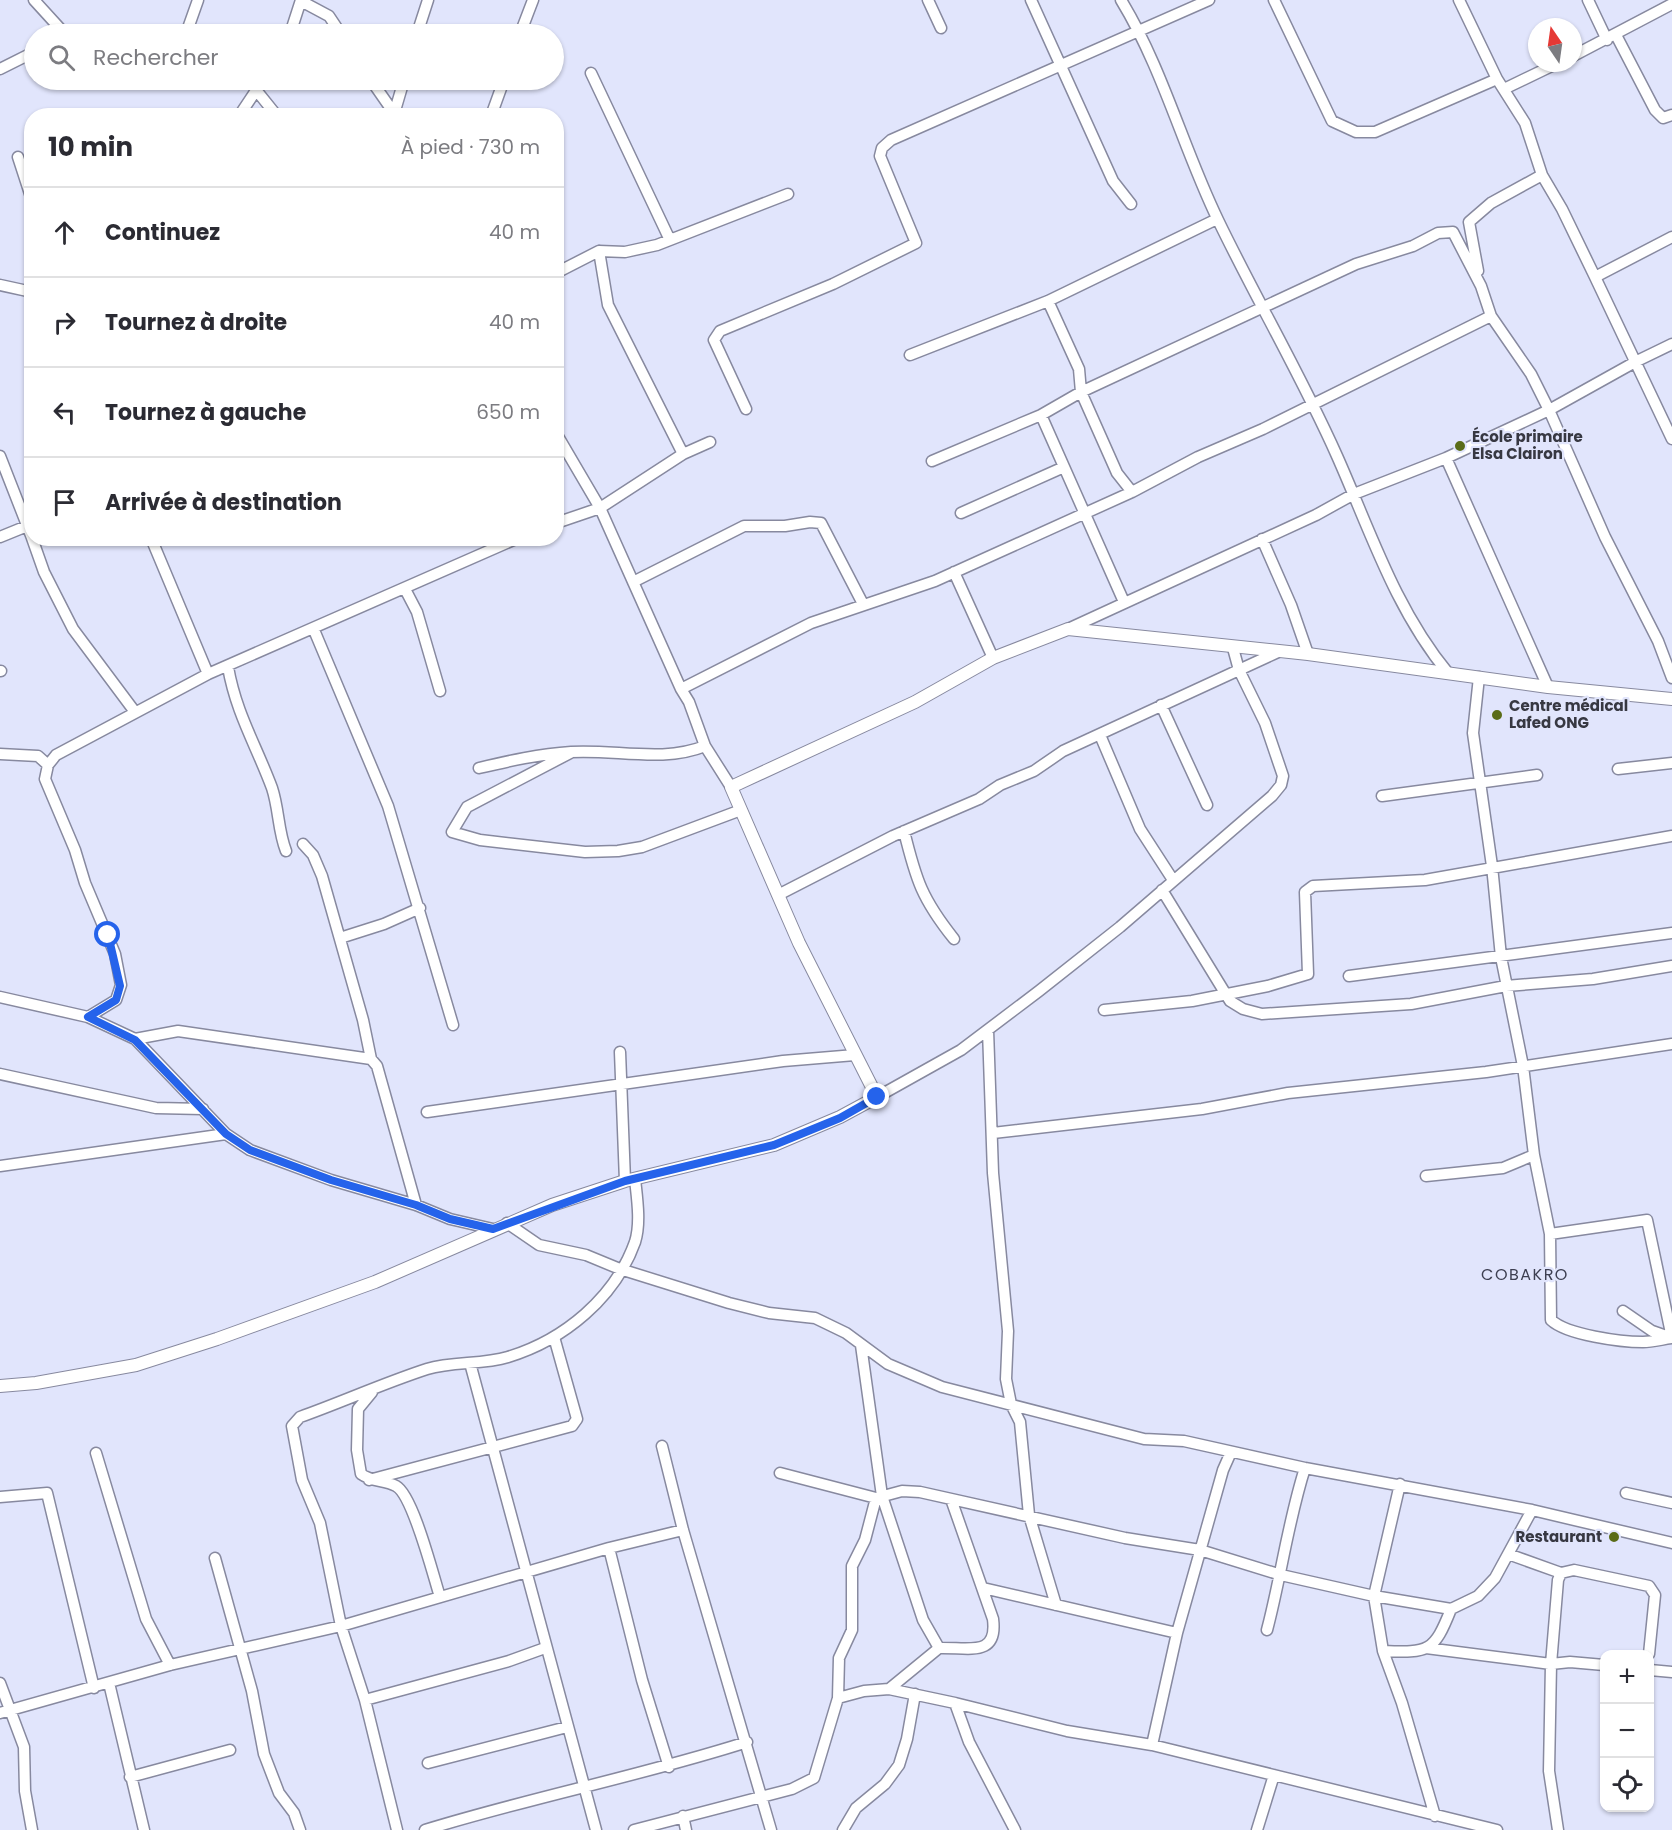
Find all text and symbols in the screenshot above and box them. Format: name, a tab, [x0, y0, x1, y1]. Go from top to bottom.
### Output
north arrow	[1528, 18, 1582, 72]
search box	[24, 24, 564, 90]
icon: search	[45, 41, 78, 74]
text: Rechercher	[93, 42, 219, 73]
text: 10 min	[48, 129, 133, 165]
text: À pied · 730 m	[401, 133, 540, 161]
icon: ahead	[48, 216, 81, 249]
text: Continuez	[105, 217, 220, 248]
text: 40 m	[489, 218, 540, 246]
icon: right	[48, 306, 81, 339]
text: Tournez à droite	[105, 307, 287, 338]
text: 40 m	[489, 308, 540, 336]
icon: left	[48, 396, 81, 429]
text: Tournez à gauche	[105, 397, 306, 428]
text: 650 m	[476, 398, 540, 426]
place label: École primaire Elsa Clairon	[1472, 426, 1583, 464]
marker: École primaire Elsa Clairon	[1453, 439, 1467, 453]
icon: arrive	[48, 486, 81, 519]
text: Arrivée à destination	[105, 487, 342, 518]
place label: Centre médical Lafed ONG	[1509, 695, 1628, 733]
marker: Centre médical Lafed ONG	[1490, 708, 1504, 722]
route start	[94, 921, 120, 947]
route end	[863, 1083, 889, 1109]
district label: COBAKRO	[1481, 1263, 1569, 1286]
place label: Restaurant	[1515, 1526, 1602, 1547]
marker: Restaurant	[1607, 1530, 1621, 1544]
map controls	[1600, 1650, 1654, 1812]
button: +	[1600, 1650, 1654, 1704]
button: −	[1600, 1704, 1654, 1758]
button: locate	[1600, 1758, 1654, 1812]

